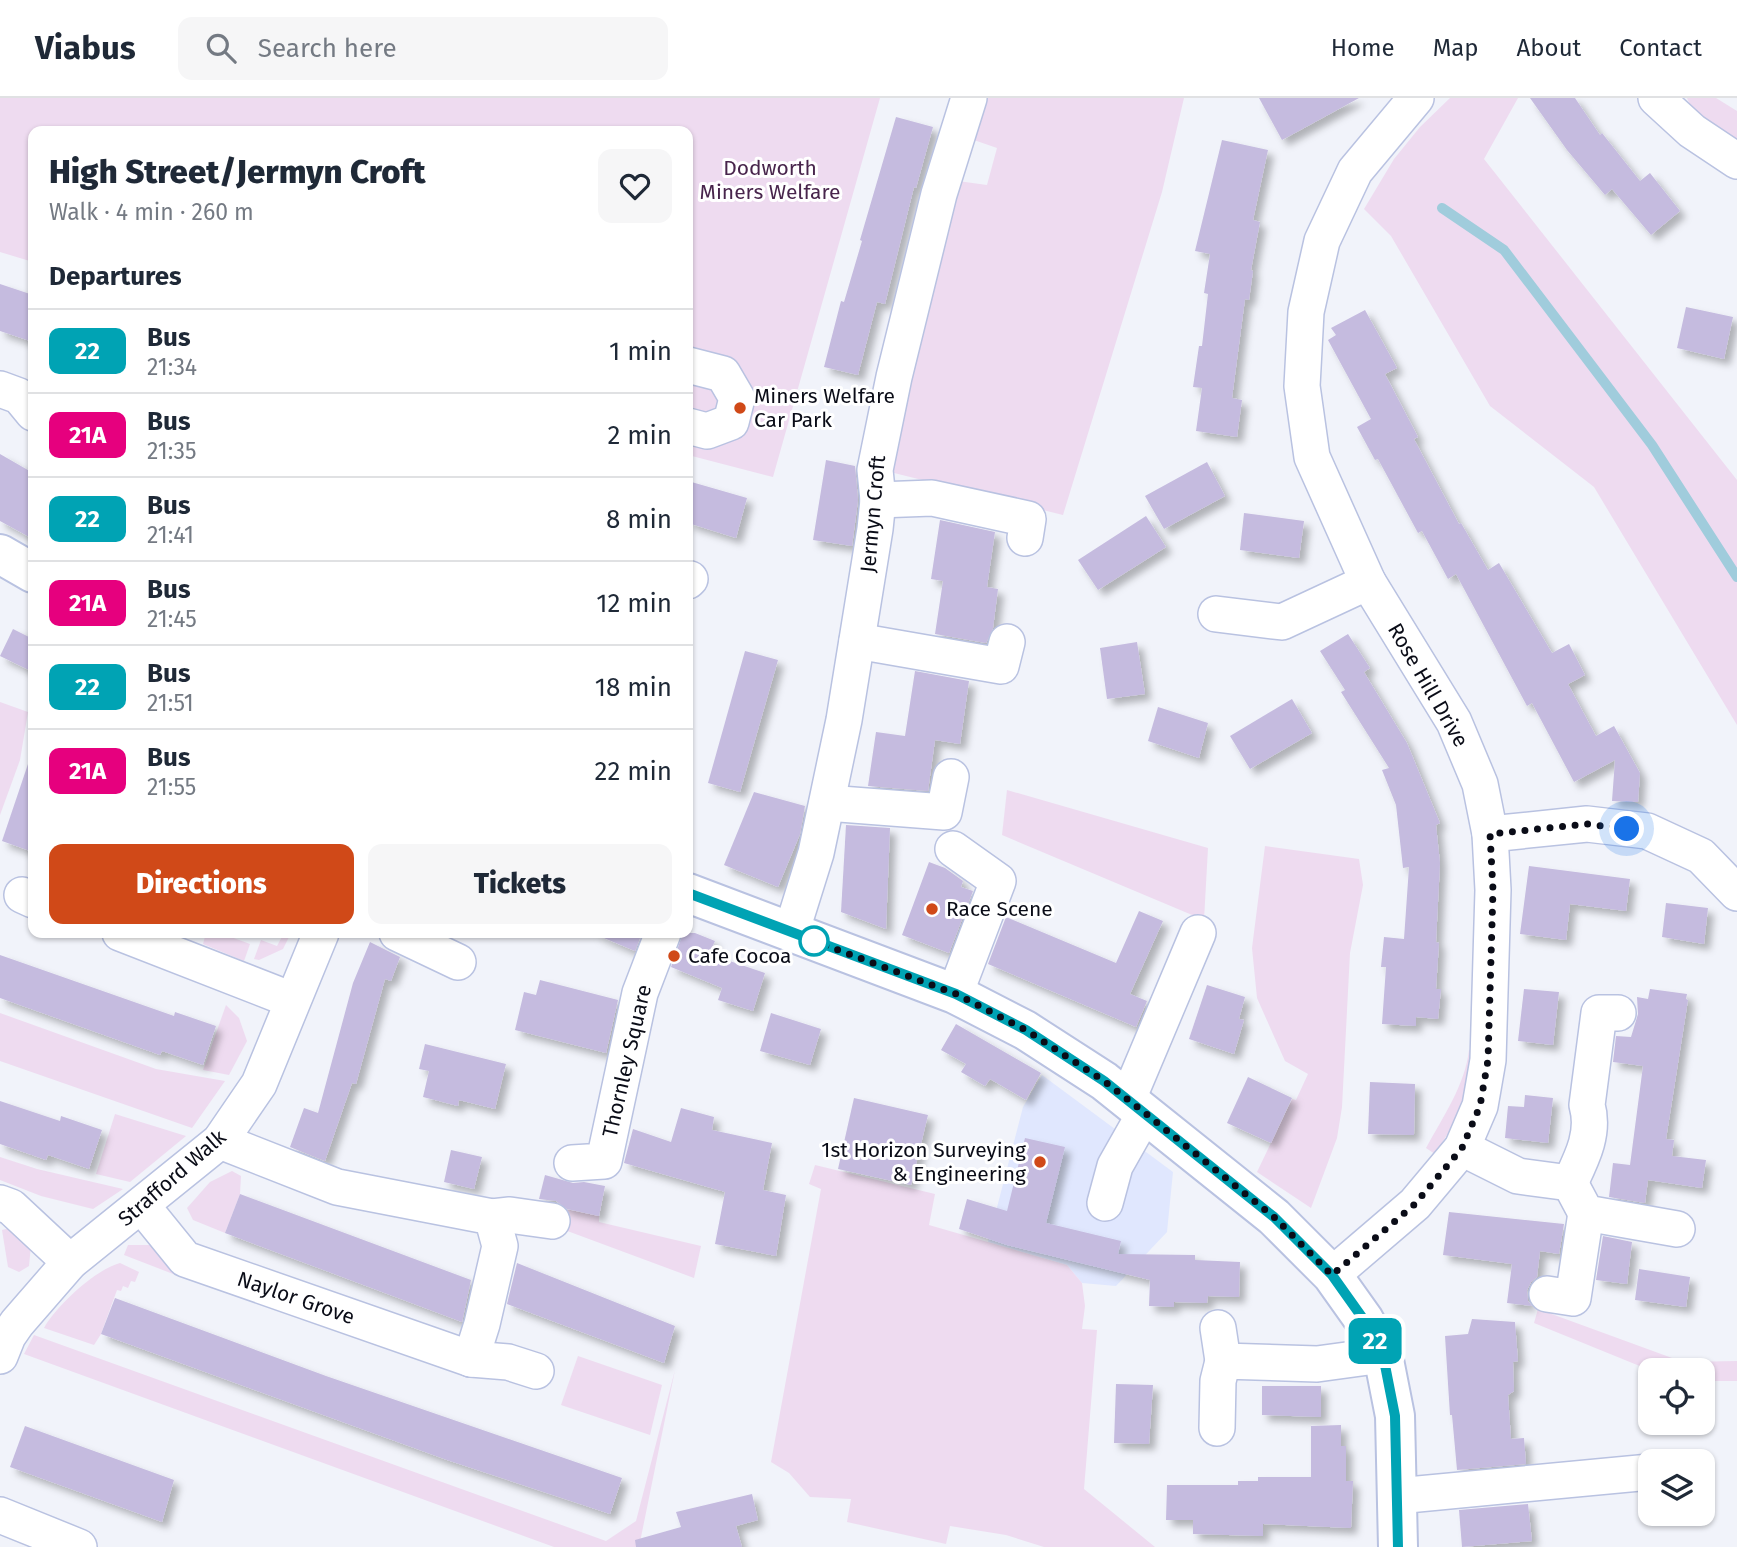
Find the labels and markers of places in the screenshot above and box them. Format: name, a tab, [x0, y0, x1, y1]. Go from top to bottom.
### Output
place label: Miners Welfare Car Park	[754, 383, 895, 433]
marker: Miners Welfare Car Park	[732, 400, 748, 416]
place label: Race Scene	[946, 896, 1053, 922]
marker: Race Scene	[924, 901, 940, 917]
unlabelled marker	[799, 926, 829, 956]
place label: Cafe Cocoa	[688, 943, 792, 969]
marker: Cafe Cocoa	[666, 948, 682, 964]
place label: 1st Horizon Surveying & Engineering	[821, 1137, 1026, 1187]
marker: 1st Horizon Surveying & Engineering	[1032, 1154, 1048, 1170]

